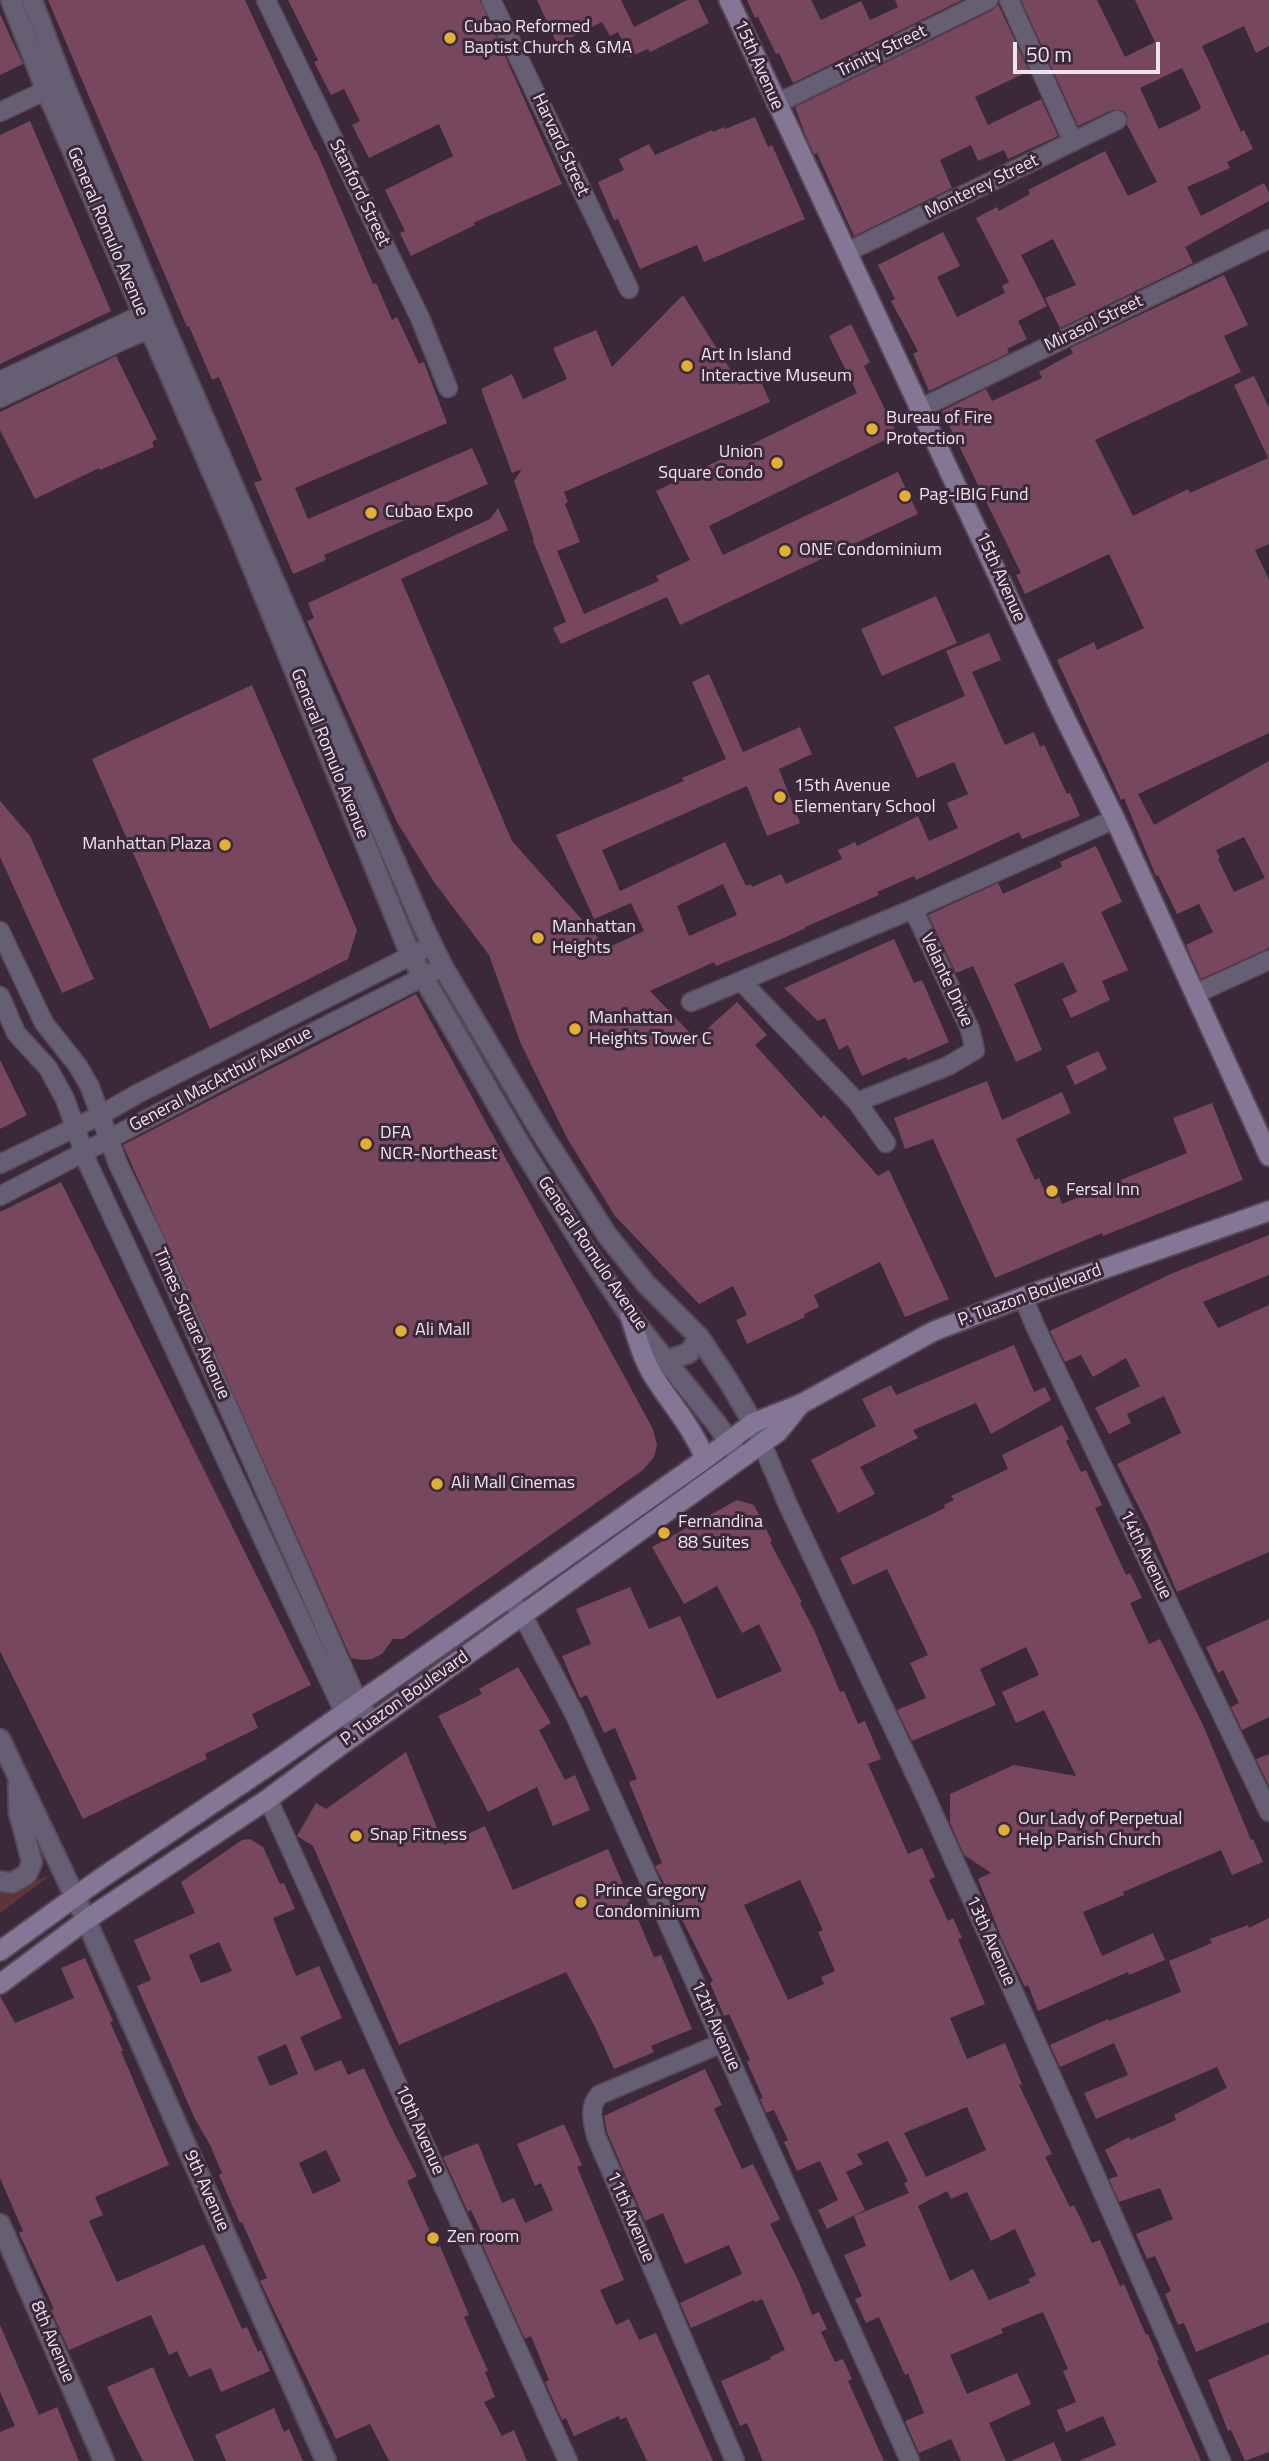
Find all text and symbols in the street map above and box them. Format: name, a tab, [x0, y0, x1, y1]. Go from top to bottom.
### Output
place label: Cubao Reformed Baptist Church & GMA	[464, 17, 632, 60]
street label: 15th Avenue	[729, 17, 787, 113]
street label: Trinity Street	[834, 21, 930, 83]
scale bar	[1017, 28, 1164, 72]
marker: Cubao Reformed Baptist Church & GMA	[442, 30, 458, 46]
text: 50 m	[1026, 38, 1072, 70]
street label: Harvard Street	[527, 90, 593, 200]
street label: Stanford Street	[324, 136, 394, 250]
street label: General Romulo Avenue	[62, 144, 152, 320]
street label: Monterey Street	[922, 150, 1042, 224]
street label: Mirasol Street	[1041, 291, 1147, 357]
place label: Art In Island Interactive Museum	[701, 345, 852, 388]
marker: Art In Island Interactive Museum	[679, 358, 695, 374]
place label: Bureau of Fire Protection	[886, 408, 992, 450]
marker: Bureau of Fire Protection	[864, 421, 880, 437]
place label: Union Square Condo	[658, 442, 763, 484]
marker: Union Square Condo	[769, 455, 785, 471]
place label: Pag-IBIG Fund	[919, 485, 1028, 507]
marker: Pag-IBIG Fund	[897, 488, 913, 504]
place label: Cubao Expo	[385, 502, 473, 524]
marker: Cubao Expo	[363, 505, 379, 521]
street label: 15th Avenue	[971, 529, 1029, 625]
place label: ONE Condominium	[799, 540, 942, 562]
marker: ONE Condominium	[777, 543, 793, 559]
street label: General Romulo Avenue	[285, 666, 373, 842]
place label: 15th Avenue Elementary School	[794, 776, 936, 818]
marker: 15th Avenue Elementary School	[772, 789, 788, 805]
place label: Manhattan Plaza	[82, 834, 211, 856]
marker: Manhattan Plaza	[217, 837, 233, 853]
place label: Manhattan Heights	[552, 917, 636, 960]
marker: Manhattan Heights	[530, 930, 546, 946]
street label: Velante Drive	[915, 930, 977, 1030]
place label: Manhattan Heights Tower C	[589, 1008, 712, 1050]
marker: Manhattan Heights Tower C	[567, 1021, 583, 1037]
street label: General MacArthur Avenue	[126, 1023, 316, 1137]
place label: DFA NCR-Northeast	[380, 1123, 497, 1166]
marker: DFA NCR-Northeast	[358, 1136, 374, 1152]
street label: General Romulo Avenue	[532, 1173, 652, 1335]
place label: Fersal Inn	[1066, 1180, 1140, 1202]
marker: Fersal Inn	[1044, 1183, 1060, 1199]
street label: Times Square Avenue	[148, 1245, 234, 1403]
street label: P. Tuazon Boulevard	[955, 1260, 1105, 1332]
place label: Ali Mall	[415, 1320, 470, 1342]
marker: Ali Mall	[393, 1323, 409, 1339]
place label: Ali Mall Cinemas	[451, 1473, 575, 1495]
marker: Ali Mall Cinemas	[429, 1476, 445, 1492]
street label: 14th Avenue	[1114, 1507, 1176, 1603]
place label: Fernandina 88 Suites	[678, 1512, 763, 1554]
marker: Fernandina 88 Suites	[656, 1525, 672, 1541]
street label: P. Tuazon Boulevard	[337, 1647, 473, 1751]
place label: Our Lady of Perpetual Help Parish Church	[1018, 1809, 1182, 1852]
marker: Our Lady of Perpetual Help Parish Church	[996, 1822, 1012, 1838]
place label: Snap Fitness	[370, 1825, 467, 1847]
marker: Snap Fitness	[348, 1828, 364, 1844]
place label: Prince Gregory Condominium	[595, 1881, 706, 1924]
street label: 13th Avenue	[961, 1893, 1019, 1989]
marker: Prince Gregory Condominium	[573, 1894, 589, 1910]
street label: 12th Avenue	[686, 1978, 744, 2074]
street label: 10th Avenue	[390, 2082, 448, 2178]
street label: 9th Avenue	[179, 2147, 233, 2235]
street label: 11th Avenue	[601, 2168, 659, 2266]
place label: Zen room	[447, 2227, 519, 2249]
marker: Zen room	[425, 2230, 441, 2246]
street label: 8th Avenue	[25, 2298, 79, 2386]

